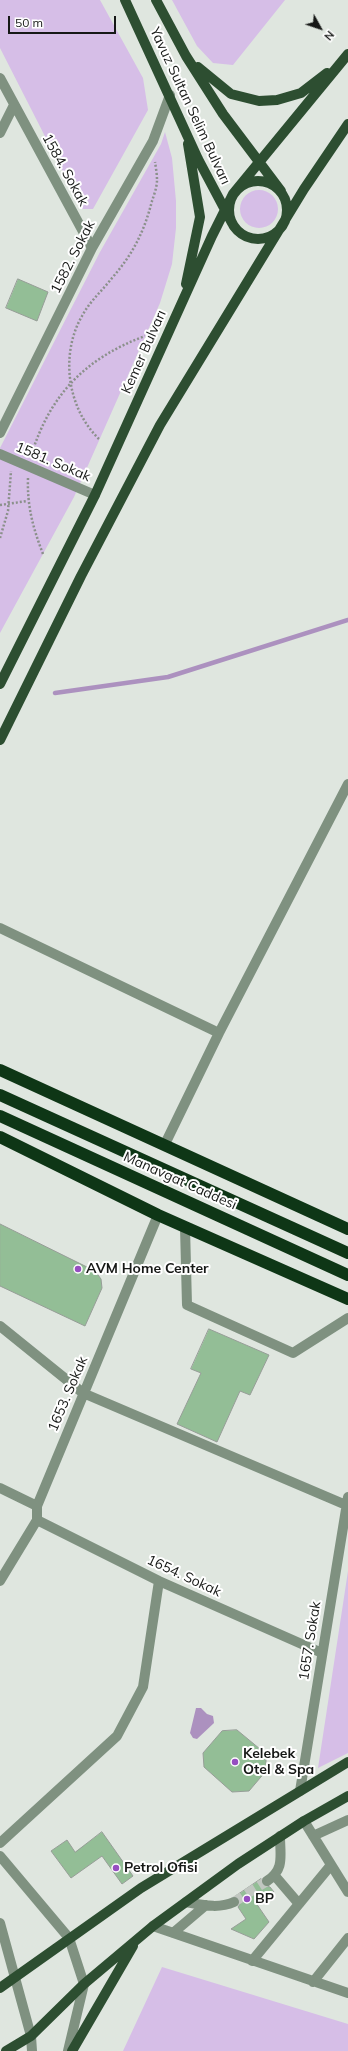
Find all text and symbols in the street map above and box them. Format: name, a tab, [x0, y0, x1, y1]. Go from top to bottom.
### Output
scale bar	[10, 8, 118, 34]
north arrow	[300, 8, 340, 48]
text: 50 m	[15, 15, 43, 30]
street label: Yavuz Sultan Selim Bulvarı	[146, 25, 234, 187]
text: N	[321, 28, 337, 43]
street label: 1584. Sokak	[38, 131, 92, 209]
street label: 1582. Sokak	[47, 218, 99, 296]
street label: Kemer Bulvarı	[118, 307, 170, 397]
street label: 1581. Sokak	[13, 439, 93, 485]
street label: Manavgat Caddesi	[121, 1148, 239, 1214]
place label: AVM Home Center	[86, 1261, 209, 1277]
marker: AVM Home Center	[73, 1264, 83, 1274]
street label: 1653. Sokak	[45, 1354, 91, 1434]
street label: 1654. Sokak	[144, 1552, 224, 1600]
street label: 1657. Sokak	[295, 1600, 325, 1682]
place label: Kelebek Otel & Spa	[243, 1746, 314, 1778]
marker: Kelebek Otel & Spa	[230, 1757, 240, 1767]
place label: Petrol Ofisi	[124, 1860, 198, 1876]
marker: Petrol Ofisi	[111, 1863, 121, 1873]
place label: BP	[255, 1891, 274, 1907]
marker: BP	[242, 1894, 252, 1904]

